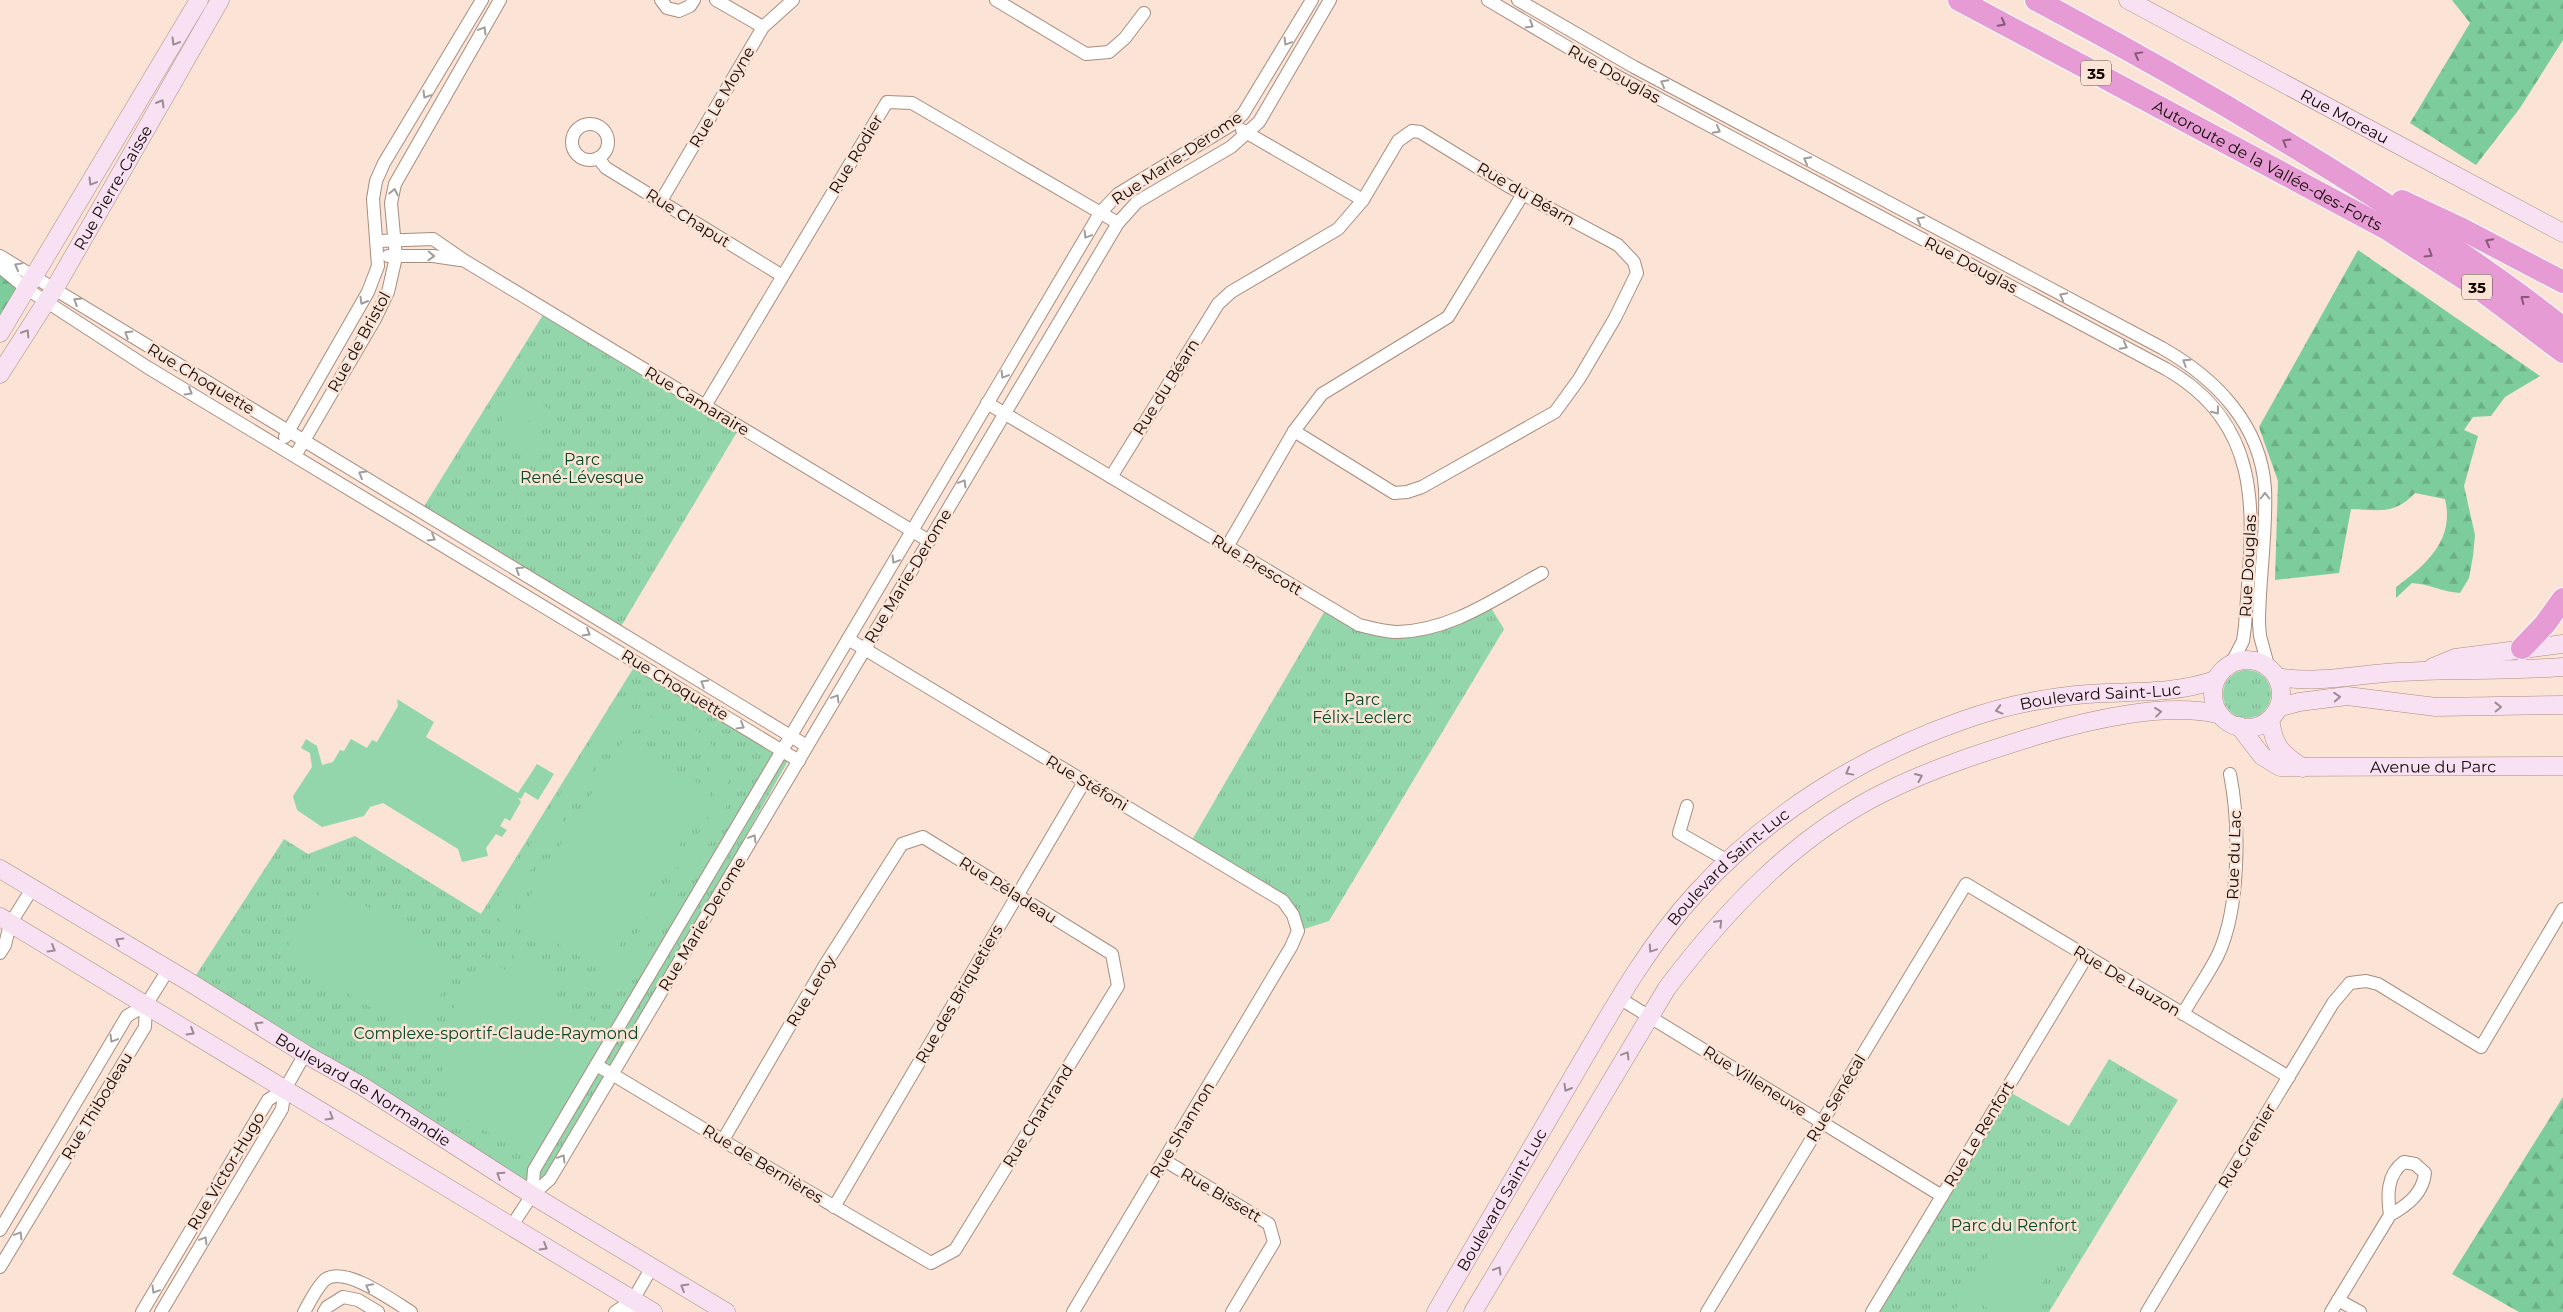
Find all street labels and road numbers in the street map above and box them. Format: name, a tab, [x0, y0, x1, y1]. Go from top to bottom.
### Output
street label: Rue Douglas	[1564, 41, 1664, 107]
street label: Rue Le Moyne	[685, 43, 759, 151]
road number: 35	[2081, 60, 2111, 86]
street label: Rue Moreau	[2297, 85, 2392, 148]
street label: Autoroute de la Vallée-des-Forts	[2150, 96, 2386, 234]
street label: Rue Marie-Derome	[1108, 107, 1246, 209]
street label: Rue Rodier	[825, 111, 887, 197]
street label: Rue Pierre-Caisse	[69, 122, 156, 253]
street label: Rue du Béarn	[1474, 158, 1578, 230]
street label: Rue Chaput	[642, 185, 734, 252]
street label: Rue Douglas	[1921, 233, 2021, 298]
road number: 35	[2462, 274, 2492, 300]
street label: Rue de Bristol	[324, 288, 394, 396]
street label: Rue du Béarn	[1129, 335, 1203, 439]
street label: Rue Choquette	[144, 339, 258, 419]
street label: Rue Camaraire	[641, 362, 753, 440]
street label: Rue Marie-Derome	[860, 505, 956, 647]
street label: Rue Douglas	[2236, 514, 2260, 618]
street label: Rue Prescott	[1208, 530, 1306, 600]
street label: Rue Choquette	[618, 645, 732, 725]
street label: Boulevard Saint-Luc	[2018, 679, 2182, 713]
street label: Rue Stéfoni	[1043, 751, 1131, 815]
street label: Avenue du Parc	[2370, 757, 2496, 776]
street label: Boulevard Saint-Luc	[1663, 804, 1793, 929]
street label: Rue du Lac	[2223, 810, 2245, 900]
street label: Rue Péladeau	[956, 852, 1060, 928]
street label: Rue Marie-Derome	[654, 853, 750, 995]
street label: Rue des Briquetiers	[911, 921, 1007, 1067]
street label: Rue De Lauzon	[2070, 942, 2184, 1020]
street label: Rue Leroy	[782, 952, 840, 1030]
street label: Boulevard de Normandie	[272, 1029, 455, 1150]
street label: Rue Villeneuve	[1700, 1041, 1810, 1121]
street label: Rue Thibodeau	[57, 1049, 137, 1163]
street label: Rue Senécal	[1802, 1051, 1870, 1145]
street label: Rue Chartrand	[999, 1061, 1077, 1171]
street label: Rue Le Renfort	[1940, 1077, 2018, 1190]
street label: Rue Shannon	[1146, 1078, 1218, 1182]
street label: Rue Grenier	[2214, 1100, 2280, 1192]
street label: Rue Victor-Hugo	[183, 1109, 269, 1233]
street label: Rue de Bernières	[699, 1120, 827, 1208]
street label: Boulevard Saint-Luc	[1452, 1125, 1550, 1274]
street label: Rue Bissett	[1177, 1164, 1265, 1227]

